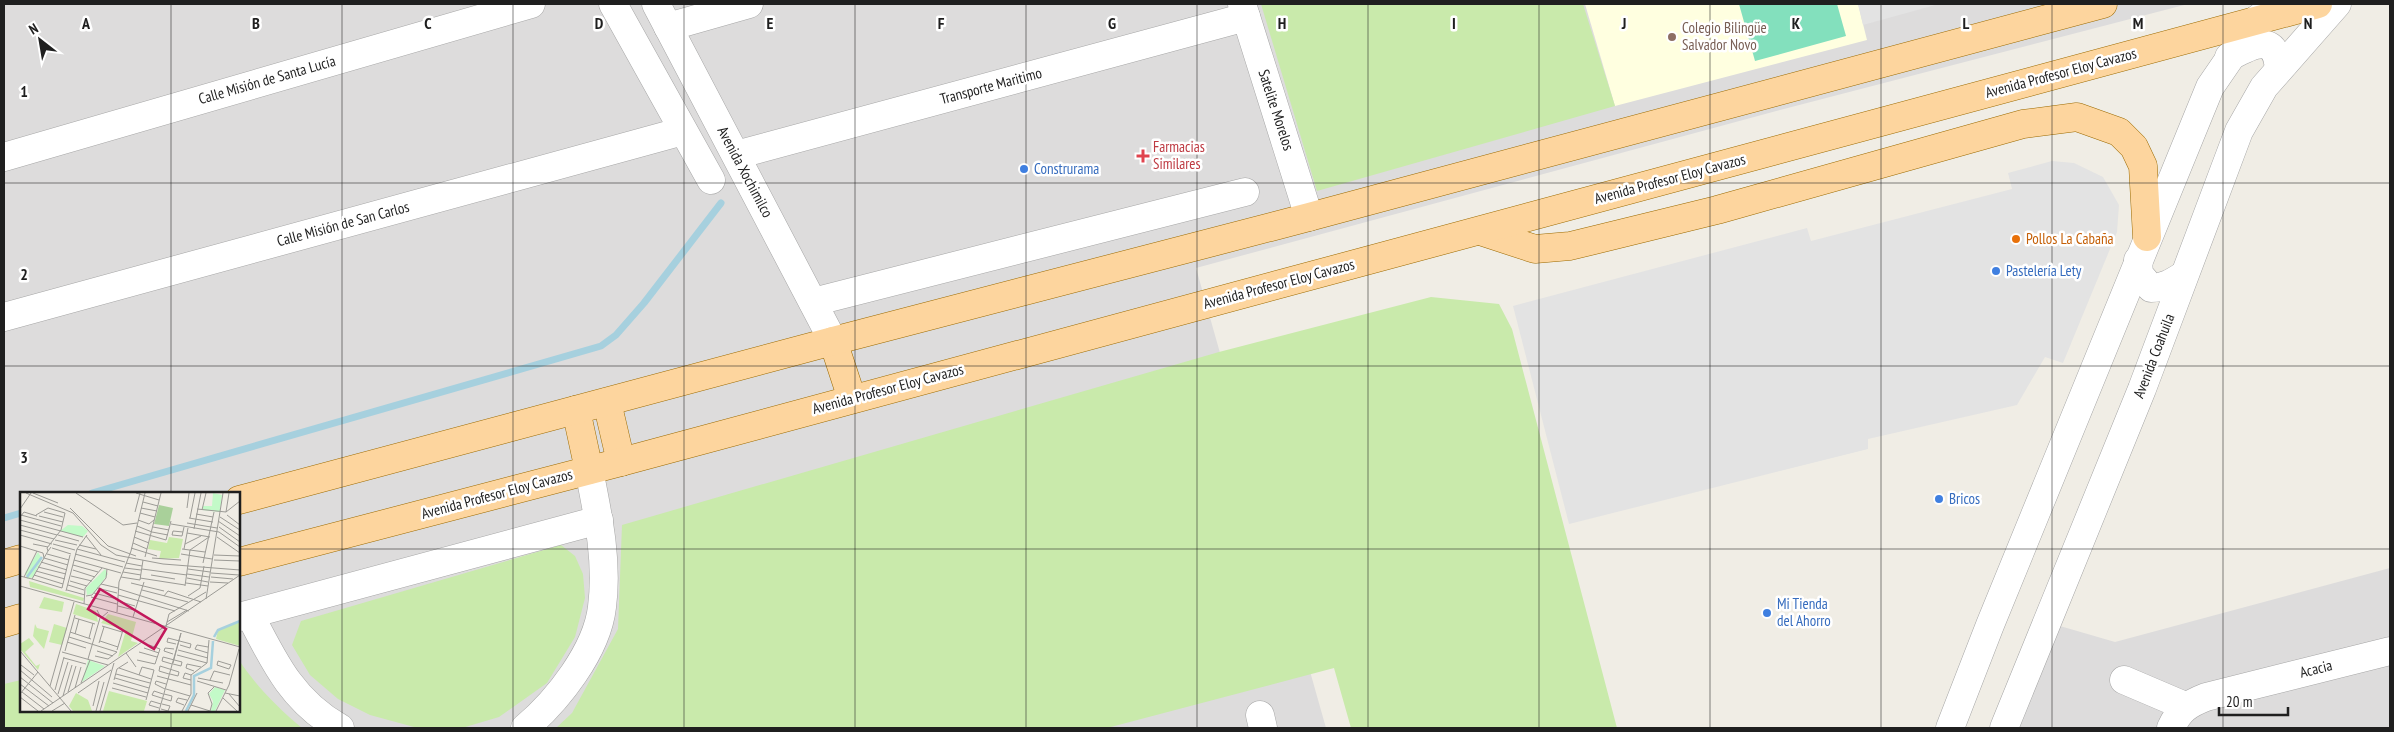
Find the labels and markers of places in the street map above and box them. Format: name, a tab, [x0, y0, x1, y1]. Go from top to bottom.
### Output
place label: Colegio Bilingüe Salvador Novo	[1682, 18, 1767, 54]
marker: Colegio Bilingüe Salvador Novo	[1666, 31, 1678, 43]
place label: Farmacias Similares	[1153, 137, 1205, 173]
marker: Farmacias Similares	[1137, 150, 1149, 162]
place label: Construrama	[1034, 159, 1099, 178]
marker: Construrama	[1018, 163, 1030, 175]
place label: Pollos La Cabaña	[2026, 229, 2114, 248]
marker: Pollos La Cabaña	[2010, 233, 2022, 245]
place label: Pastelería Lety	[2006, 261, 2082, 280]
marker: Pastelería Lety	[1990, 265, 2002, 277]
place label: Bricos	[1949, 489, 1980, 508]
marker: Bricos	[1933, 493, 1945, 505]
place label: Mi Tienda del Ahorro	[1777, 594, 1831, 630]
marker: Mi Tienda del Ahorro	[1761, 607, 1773, 619]

